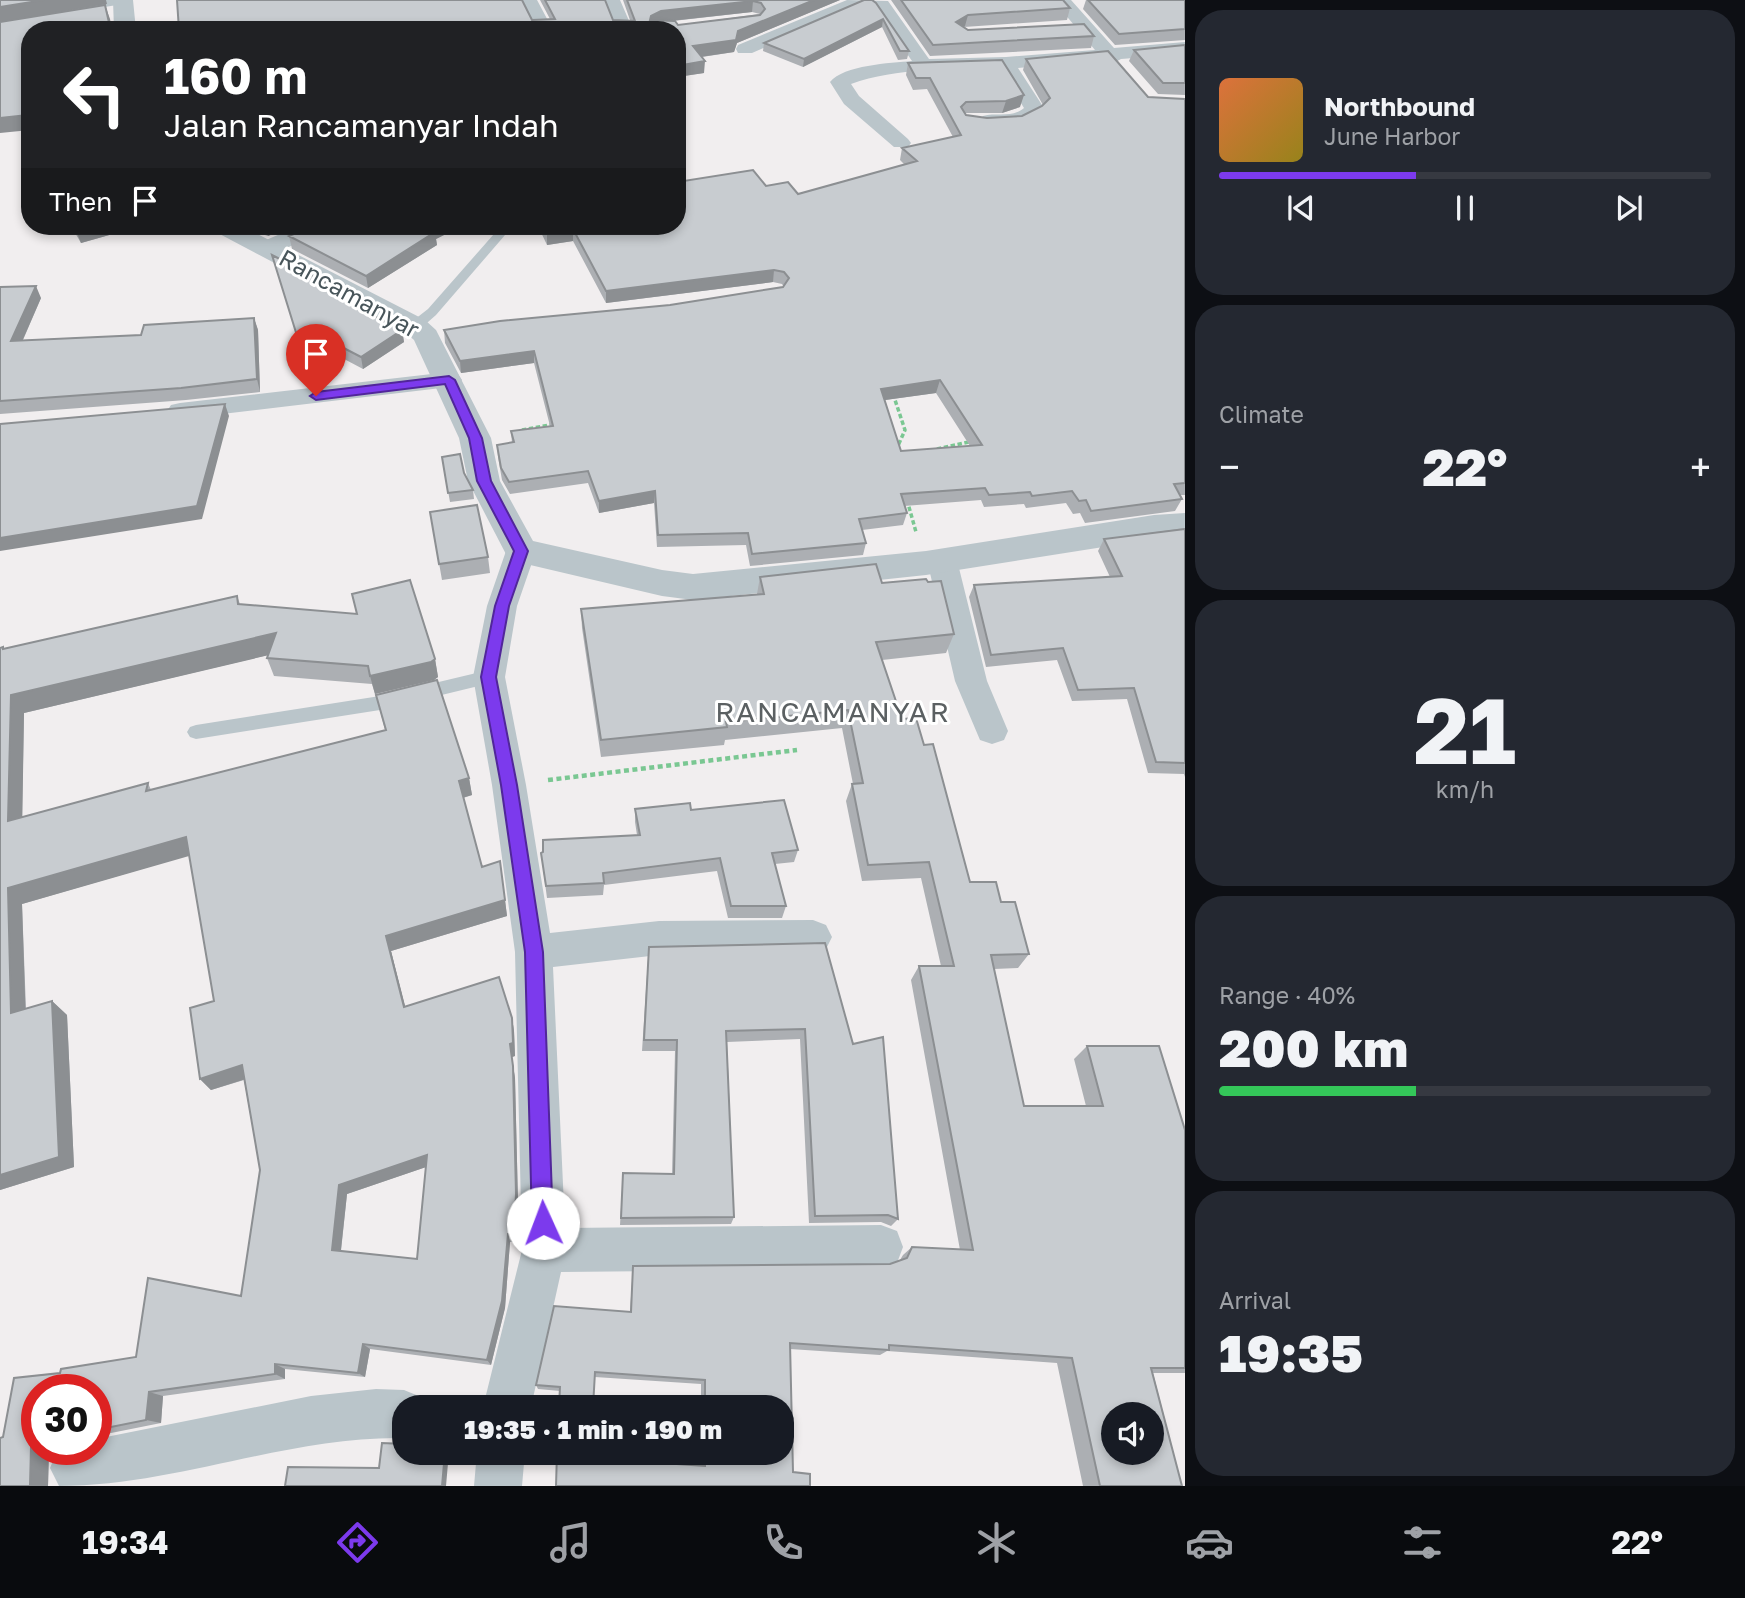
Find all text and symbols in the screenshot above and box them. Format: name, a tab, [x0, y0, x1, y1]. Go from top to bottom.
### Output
text: 160 m	[164, 46, 307, 105]
icon: left	[49, 49, 140, 140]
text: Northbound	[1324, 91, 1475, 122]
text: Jalan Rancamanyar Indah	[164, 106, 559, 144]
text: June Harbor	[1324, 122, 1460, 150]
icon: arrive	[126, 182, 164, 220]
text: Then	[49, 186, 112, 217]
icon: previous	[1282, 189, 1320, 227]
icon: pause	[1446, 189, 1484, 227]
icon: next	[1610, 189, 1648, 227]
street label: Rancamanyar	[275, 242, 425, 343]
pin	[286, 324, 346, 396]
icon: arrive	[297, 335, 335, 373]
text: Climate	[1219, 400, 1304, 428]
text: 22°	[1423, 435, 1507, 497]
text: −	[1219, 444, 1240, 489]
text: +	[1690, 444, 1711, 489]
text: 21	[1414, 675, 1516, 784]
district label: RANCAMANYAR	[715, 695, 951, 728]
text: km/h	[1436, 775, 1494, 803]
text: Range · 40%	[1219, 981, 1355, 1009]
text: 200 km	[1219, 1016, 1408, 1078]
position arrow	[506, 1186, 580, 1260]
text: Arrival	[1219, 1286, 1291, 1314]
text: 19:35	[1219, 1321, 1363, 1383]
speed limit sign: 30	[21, 1374, 112, 1465]
map controls	[1101, 1402, 1164, 1465]
button: sound	[1101, 1402, 1164, 1465]
text: 19:35 · 1 min · 190 m	[464, 1414, 722, 1445]
icon: directions	[333, 1518, 382, 1567]
icon: music	[546, 1518, 595, 1567]
icon: phone	[759, 1518, 808, 1567]
icon: climate	[972, 1518, 1021, 1567]
icon: car	[1185, 1518, 1234, 1567]
icon: filters	[1398, 1518, 1447, 1567]
text: 19:34	[82, 1523, 169, 1561]
text: 22°	[1611, 1523, 1663, 1561]

